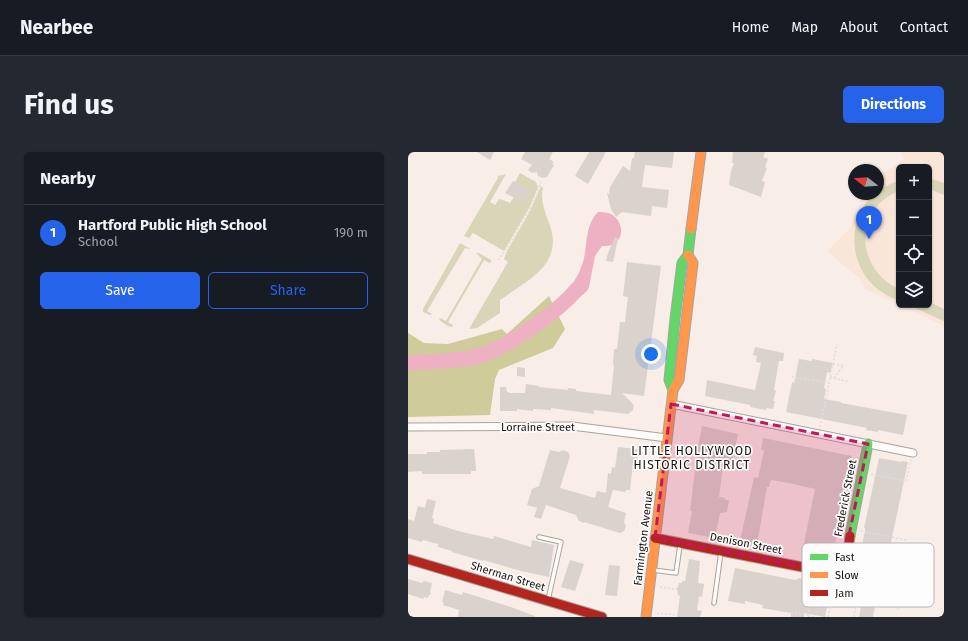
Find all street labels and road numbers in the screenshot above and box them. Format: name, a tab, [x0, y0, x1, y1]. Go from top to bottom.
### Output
street label: Lorraine Street	[501, 421, 575, 434]
street label: Frederick Street	[832, 458, 859, 538]
street label: Farmington Avenue	[631, 490, 656, 586]
street label: Denison Street	[709, 530, 783, 557]
street label: Sherman Street	[469, 559, 547, 594]

